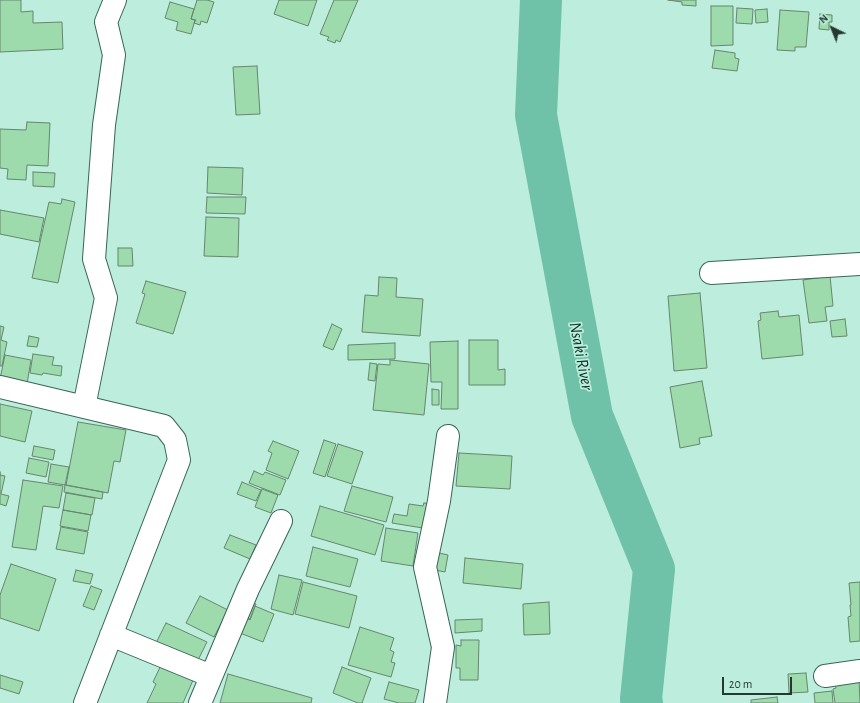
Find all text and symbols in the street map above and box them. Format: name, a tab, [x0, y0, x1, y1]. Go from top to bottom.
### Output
north arrow	[812, 8, 852, 48]
text: N	[817, 12, 830, 25]
water label: Nsaki River	[564, 320, 598, 392]
scale bar	[724, 669, 794, 695]
text: 20 m	[729, 678, 752, 690]

